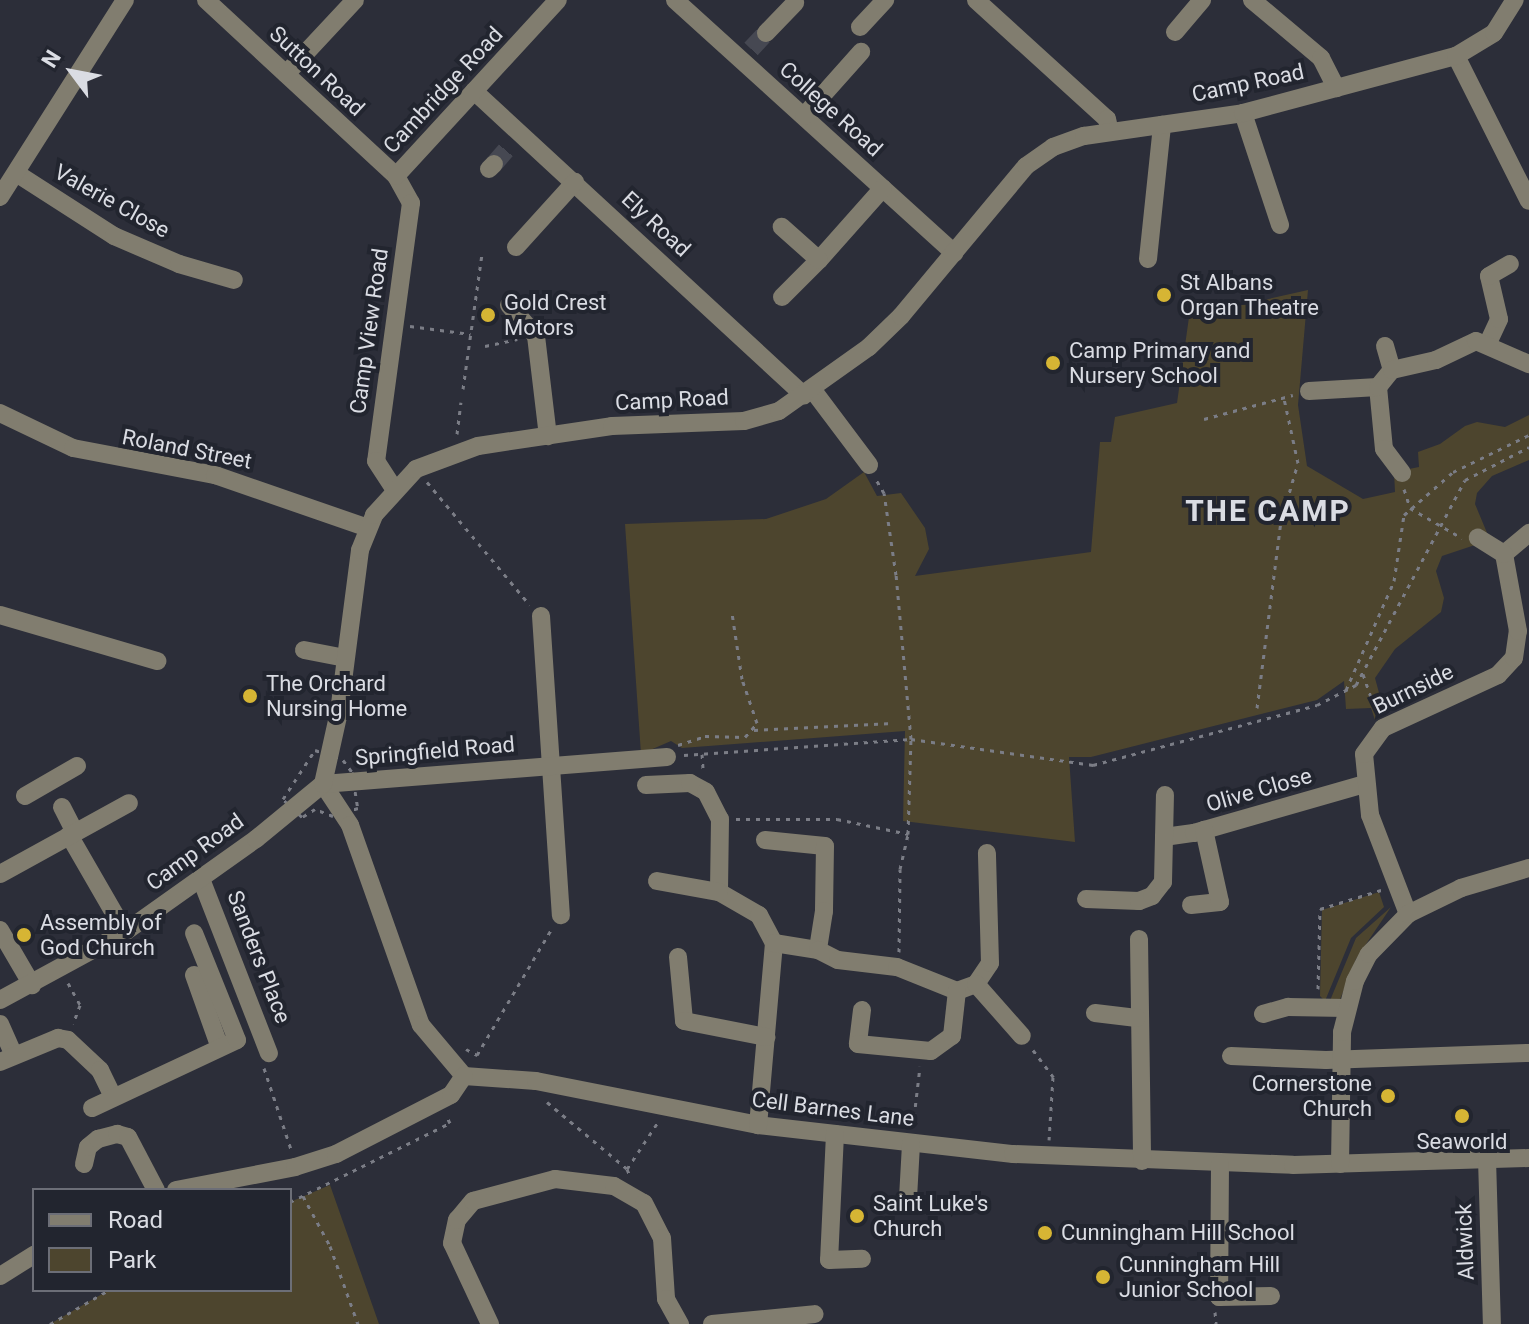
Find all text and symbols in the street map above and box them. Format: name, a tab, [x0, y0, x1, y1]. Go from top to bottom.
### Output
street label: Sutton Road	[264, 20, 370, 122]
street label: Cambridge Road	[378, 21, 508, 159]
north arrow	[32, 32, 112, 112]
text: N	[37, 46, 66, 72]
street label: College Road	[774, 56, 888, 162]
street label: Camp Road	[1190, 58, 1306, 108]
street label: Valerie Close	[50, 159, 174, 243]
street label: Ely Road	[616, 186, 696, 262]
street label: Camp View Road	[344, 247, 394, 415]
place label: St Albans Organ Theatre	[1180, 269, 1319, 320]
marker: St Albans Organ Theatre	[1155, 286, 1173, 304]
place label: Gold Crest Motors	[504, 289, 607, 340]
marker: Gold Crest Motors	[479, 306, 497, 324]
place label: Camp Primary and Nursery School	[1069, 337, 1250, 388]
marker: Camp Primary and Nursery School	[1044, 354, 1062, 372]
street label: Camp Road	[614, 384, 730, 416]
street label: Roland Street	[120, 423, 254, 475]
district label: THE CAMP	[1185, 493, 1351, 529]
street label: Burnside	[1368, 658, 1458, 720]
place label: The Orchard Nursing Home	[266, 670, 407, 722]
marker: The Orchard Nursing Home	[241, 687, 259, 705]
street label: Springfield Road	[354, 731, 516, 771]
street label: Olive Close	[1203, 762, 1315, 818]
street label: Camp Road	[141, 808, 249, 896]
street label: Sanders Place	[222, 887, 296, 1027]
place label: Assembly of God Church	[40, 909, 162, 960]
marker: Assembly of God Church	[15, 926, 33, 944]
place label: Cornerstone Church	[1252, 1070, 1372, 1122]
street label: Cell Barnes Lane	[750, 1086, 916, 1132]
marker: Cornerstone Church	[1379, 1087, 1397, 1105]
marker: Seaworld	[1453, 1107, 1471, 1125]
place label: Seaworld	[1417, 1129, 1507, 1155]
legend	[32, 1188, 292, 1292]
place label: Saint Luke's Church	[873, 1190, 988, 1242]
street label: Aldwick	[1450, 1203, 1480, 1281]
text: Road	[108, 1206, 163, 1234]
marker: Saint Luke's Church	[848, 1207, 866, 1225]
place label: Cunningham Hill School	[1061, 1220, 1295, 1246]
marker: Cunningham Hill School	[1036, 1224, 1054, 1242]
text: Park	[108, 1246, 156, 1274]
place label: Cunningham Hill Junior School	[1119, 1251, 1280, 1302]
marker: Cunningham Hill Junior School	[1094, 1268, 1112, 1286]

